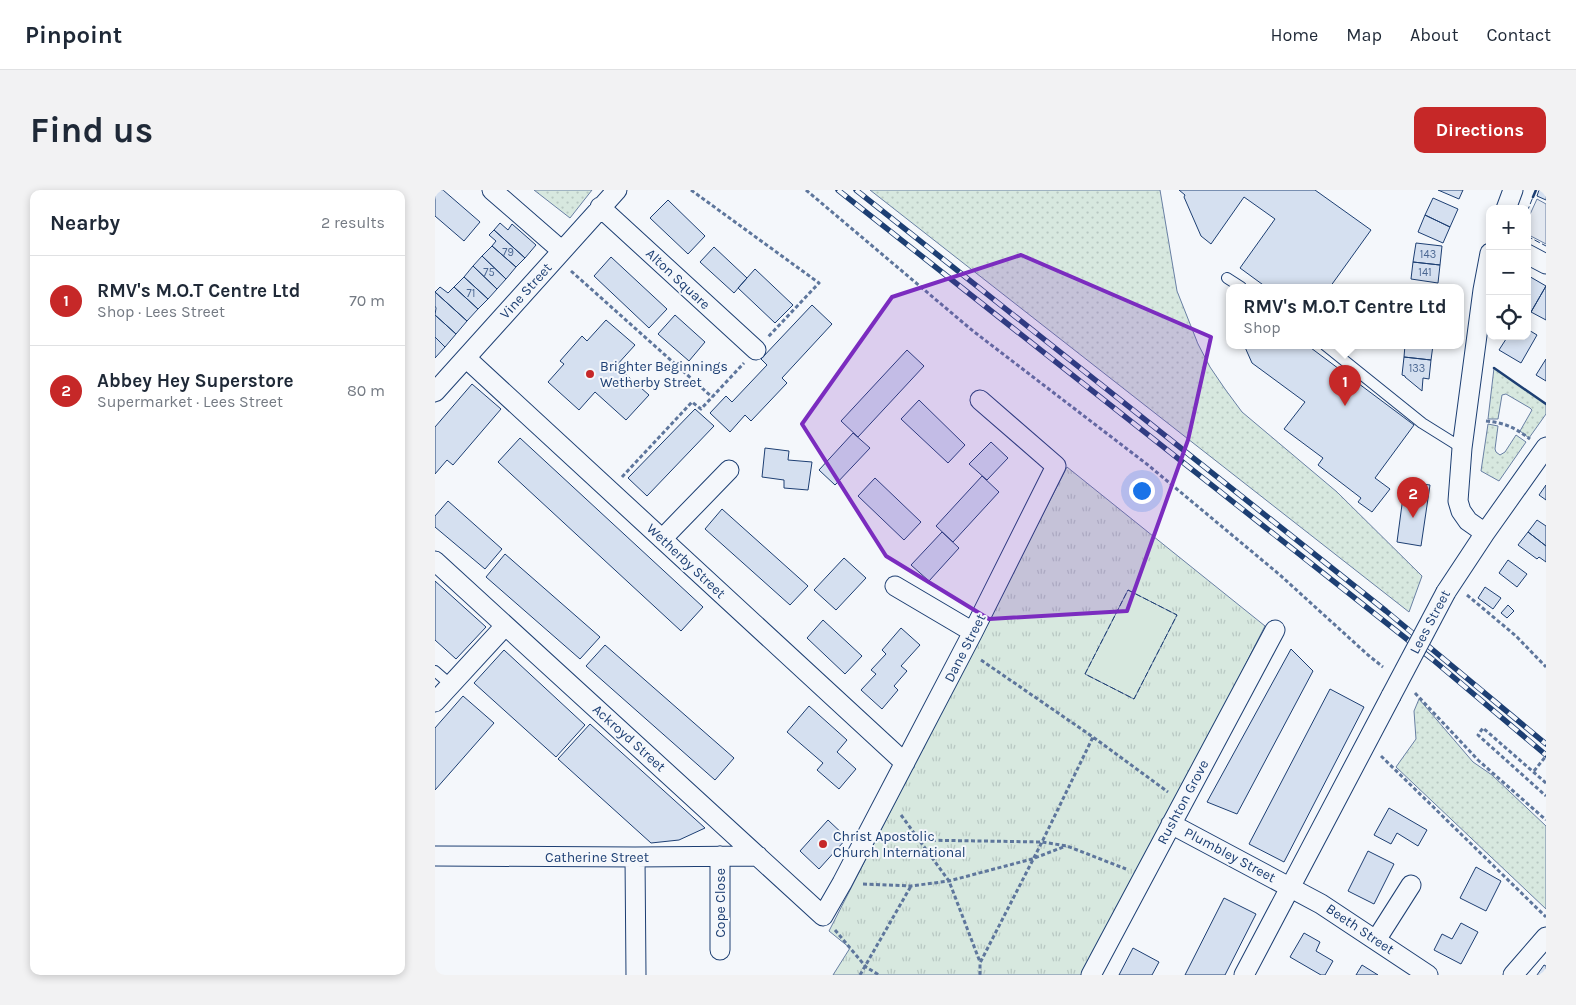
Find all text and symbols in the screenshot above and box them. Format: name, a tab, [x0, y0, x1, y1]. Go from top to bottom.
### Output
text: Pinpoint	[25, 21, 122, 49]
text: Home	[1270, 24, 1318, 46]
text: Map	[1346, 24, 1382, 46]
text: About	[1410, 24, 1459, 46]
text: Contact	[1487, 24, 1551, 46]
button: Directions	[1414, 107, 1546, 153]
text: Find us	[30, 110, 153, 151]
map controls	[1486, 205, 1531, 340]
button: +	[1486, 205, 1531, 250]
text: Nearby	[50, 211, 120, 235]
text: 2 results	[321, 213, 385, 232]
street label: Alton Square	[642, 245, 714, 313]
house number: 79	[502, 246, 514, 259]
house number: 143	[1420, 248, 1436, 261]
button: −	[1486, 250, 1531, 295]
street label: Vine Street	[496, 260, 556, 322]
house number: 75	[483, 266, 495, 279]
house number: 141	[1418, 266, 1432, 279]
text: RMV's M.O.T Centre Ltd	[97, 280, 301, 302]
popup	[1226, 284, 1464, 349]
house number: 71	[467, 287, 475, 300]
text: 1	[63, 291, 69, 310]
text: 70 m	[349, 291, 385, 310]
button: locate	[1486, 295, 1531, 340]
text: RMV's M.O.T Centre Ltd	[1243, 296, 1447, 318]
text: Shop · Lees Street	[97, 302, 225, 321]
text: Shop	[1243, 318, 1281, 337]
place label: Brighter Beginnings Wetherby Street	[600, 358, 728, 391]
house number: 133	[1409, 362, 1425, 375]
pin: 1	[1329, 365, 1361, 406]
marker: Brighter Beginnings Wetherby Street	[584, 368, 596, 380]
text: Abbey Hey Superstore	[97, 370, 293, 392]
text: 2	[61, 381, 71, 400]
text: 80 m	[347, 381, 385, 400]
text: Supermarket · Lees Street	[97, 392, 283, 411]
pin: 2	[1397, 477, 1429, 518]
your location	[1129, 478, 1155, 504]
street label: Wetherby Street	[643, 520, 729, 602]
street label: Lees Street	[1406, 587, 1454, 657]
street label: Dane Street	[941, 611, 989, 685]
street label: Ackroyd Street	[589, 701, 669, 775]
street label: Rushton Grove	[1154, 757, 1212, 847]
street label: Plumbley Street	[1181, 824, 1279, 886]
place label: Christ Apostolic Church International	[833, 828, 966, 861]
marker: Christ Apostolic Church International	[817, 838, 829, 850]
street label: Catherine Street	[545, 849, 649, 866]
street label: Cope Close	[712, 868, 729, 938]
street label: Beeth Street	[1323, 900, 1397, 958]

